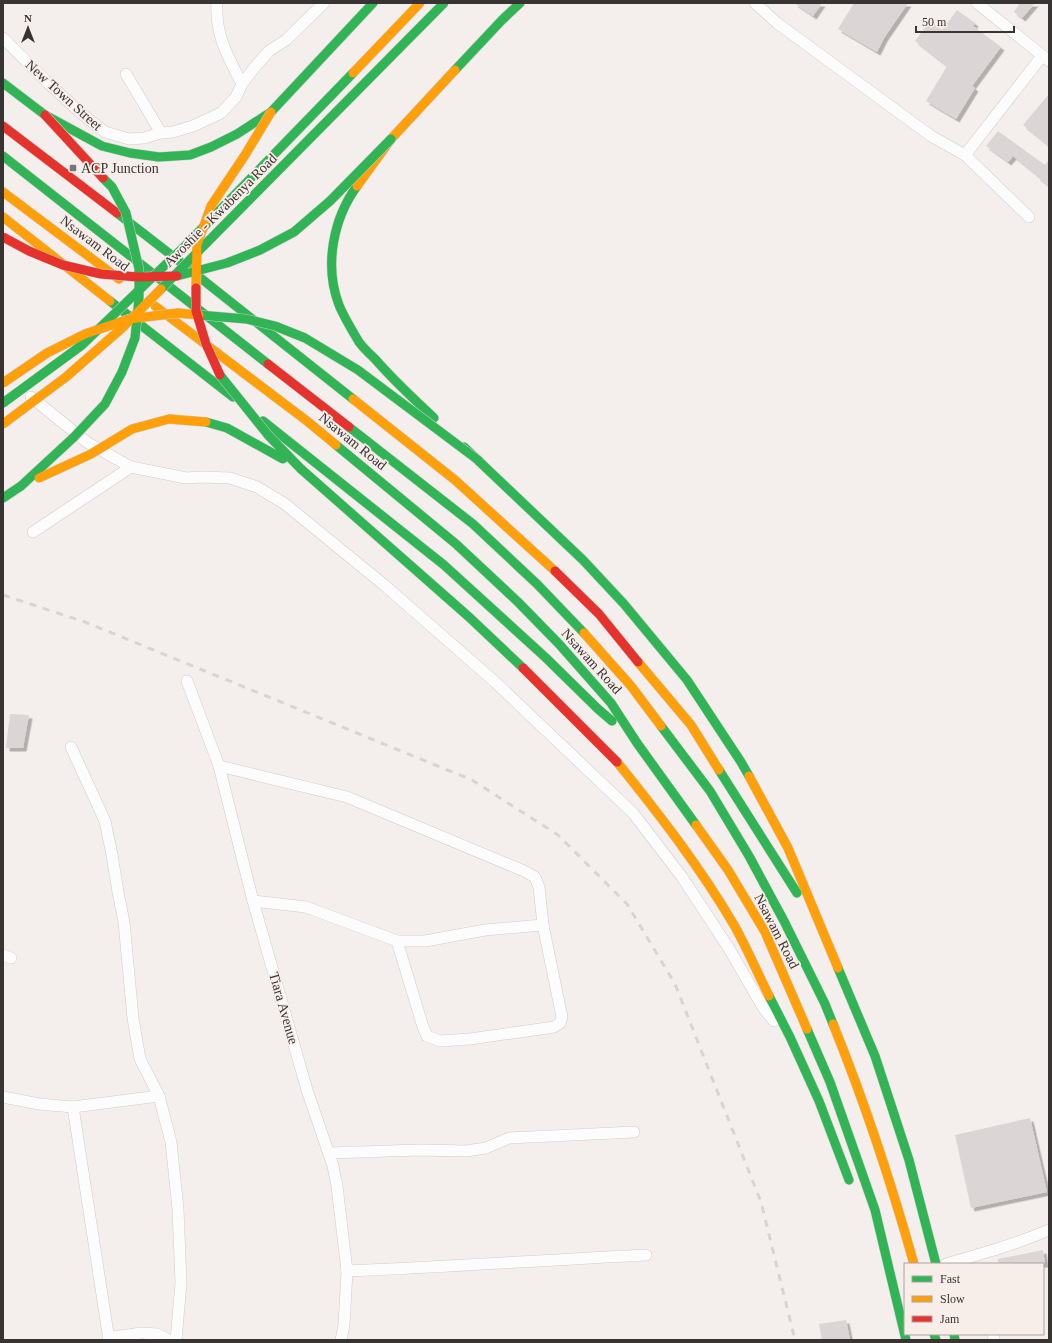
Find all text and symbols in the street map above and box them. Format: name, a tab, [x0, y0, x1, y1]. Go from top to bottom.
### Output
north arrow	[8, 8, 48, 48]
scale bar	[916, 8, 1014, 34]
text: N	[24, 12, 32, 24]
text: 50 m	[922, 15, 947, 29]
street label: New Town Street	[22, 57, 105, 134]
street label: Awoshie - Kwabenya Road	[161, 151, 280, 270]
place label: ACP Junction	[81, 161, 159, 176]
marker: ACP Junction	[68, 163, 78, 173]
street label: Nsawam Road	[57, 213, 132, 274]
street label: Nsawam Road	[316, 410, 389, 473]
street label: Nsawam Road	[559, 626, 625, 697]
street label: Nsawam Road	[751, 891, 802, 971]
street label: Tiara Avenue	[266, 970, 301, 1046]
legend	[904, 1263, 1044, 1335]
text: Fast	[940, 1272, 961, 1286]
text: Slow	[940, 1292, 965, 1306]
text: Jam	[940, 1312, 960, 1326]

